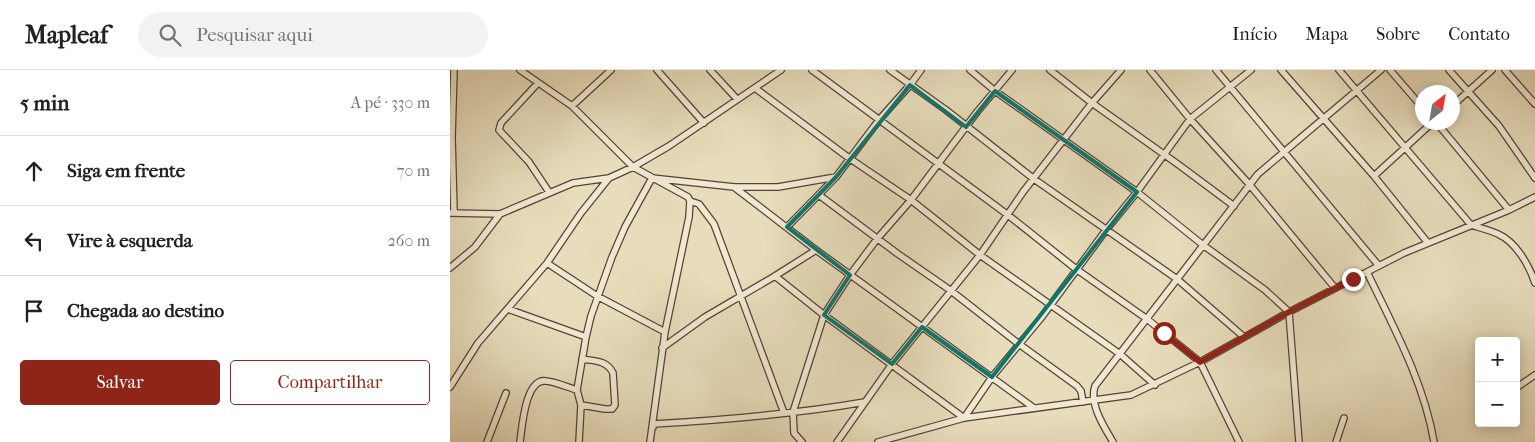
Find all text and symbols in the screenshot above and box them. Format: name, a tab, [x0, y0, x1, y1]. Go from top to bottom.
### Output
search box	[138, 12, 488, 57]
text: Mapleaf	[25, 21, 108, 49]
icon: search	[156, 21, 184, 49]
text: Pesquisar aqui	[196, 24, 313, 46]
text: Início	[1232, 24, 1277, 45]
text: Mapa	[1305, 24, 1348, 45]
text: Sobre	[1376, 24, 1420, 45]
text: Contato	[1448, 24, 1510, 45]
north arrow	[1415, 85, 1460, 130]
text: 5 min	[20, 91, 69, 115]
text: A pé · 330 m	[351, 93, 430, 112]
icon: ahead	[20, 157, 48, 185]
text: Siga em frente	[67, 160, 185, 182]
text: 70 m	[397, 161, 430, 180]
icon: left	[20, 227, 48, 255]
text: Vire à esquerda	[67, 230, 193, 252]
text: 260 m	[388, 231, 430, 250]
route end	[1342, 268, 1365, 291]
icon: arrive	[20, 297, 48, 325]
text: Chegada ao destino	[67, 300, 224, 322]
route start	[1153, 322, 1176, 345]
map controls	[1475, 337, 1520, 427]
button: +	[1475, 337, 1520, 382]
button: Salvar	[20, 360, 220, 405]
button: Compartilhar	[230, 360, 430, 405]
button: −	[1475, 382, 1520, 427]

